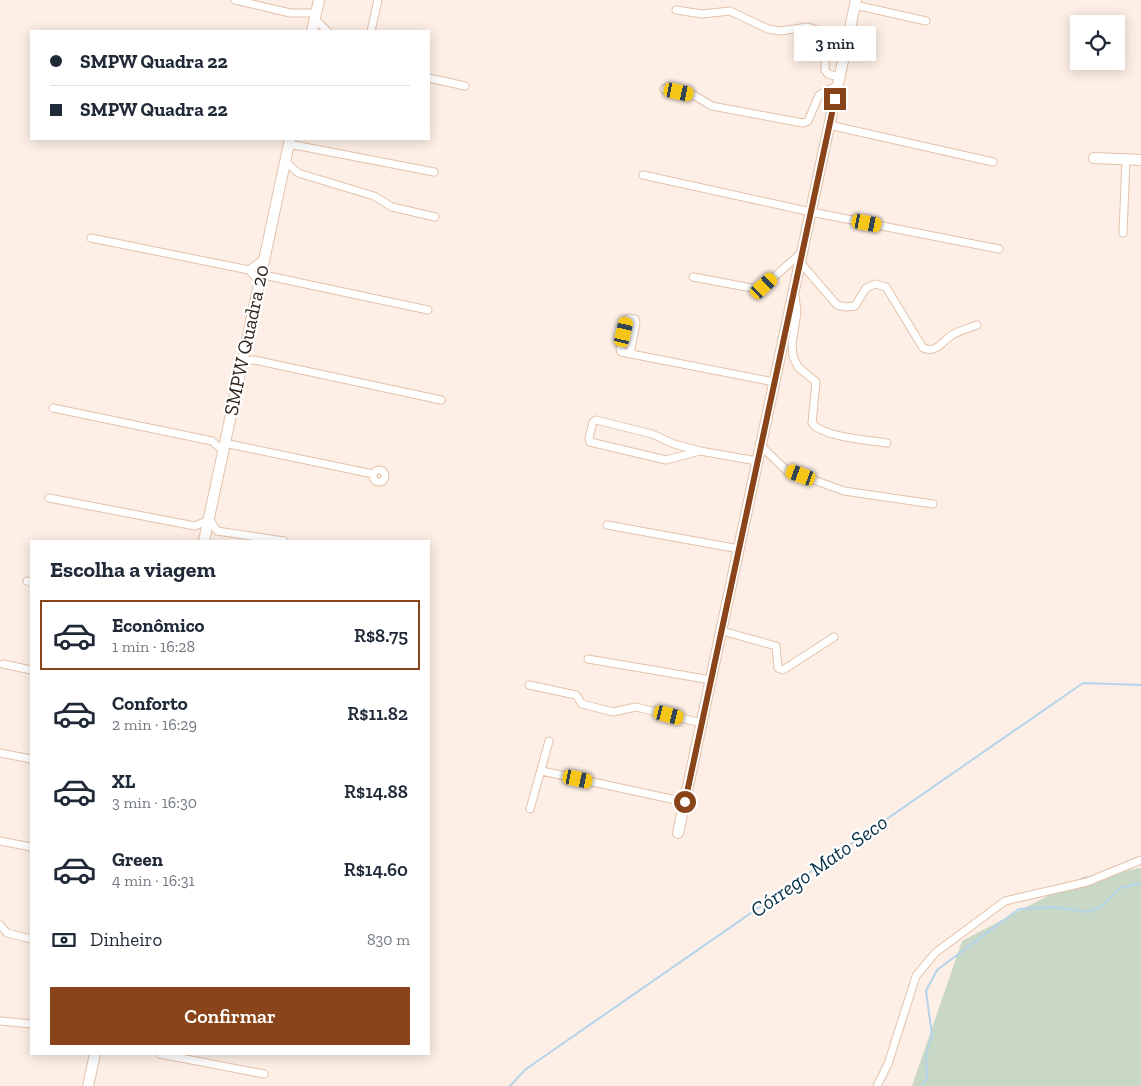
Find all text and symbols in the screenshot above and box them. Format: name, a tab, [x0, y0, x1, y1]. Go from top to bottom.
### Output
map controls	[1070, 15, 1125, 70]
button: locate	[1070, 15, 1125, 70]
callout: 3 min	[794, 27, 876, 62]
text: 3 min	[815, 34, 855, 53]
text: SMPW Quadra 22	[80, 50, 228, 73]
car	[662, 82, 695, 102]
route end	[824, 88, 846, 110]
text: SMPW Quadra 22	[80, 98, 228, 121]
car	[850, 213, 883, 233]
street label: SMPW Quadra 20	[218, 262, 274, 418]
car	[747, 270, 780, 302]
car	[613, 316, 634, 348]
car	[784, 463, 817, 487]
text: Escolha a viagem	[50, 556, 216, 583]
icon: car	[52, 613, 97, 658]
text: Econômico	[112, 614, 205, 637]
text: R$8.75	[354, 624, 408, 647]
text: 1 min · 16:28	[112, 637, 195, 656]
icon: car	[52, 691, 97, 736]
text: Conforto	[112, 692, 188, 715]
text: R$11.82	[347, 702, 408, 725]
car	[652, 704, 685, 726]
text: 2 min · 16:29	[112, 715, 197, 734]
icon: car	[52, 769, 97, 814]
car	[561, 769, 594, 789]
text: XL	[112, 770, 135, 793]
text: R$14.88	[344, 780, 408, 803]
route start	[674, 791, 696, 813]
text: 3 min · 16:30	[112, 793, 197, 812]
water label: Córrego Mato Seco	[745, 809, 892, 922]
icon: car	[52, 847, 97, 892]
text: Green	[112, 848, 163, 871]
text: R$14.60	[344, 858, 408, 881]
text: 4 min · 16:31	[112, 871, 195, 890]
icon: cash	[50, 926, 78, 954]
text: Dinheiro	[90, 928, 162, 951]
text: 830 m	[367, 930, 410, 949]
button: Confirmar	[50, 987, 410, 1045]

